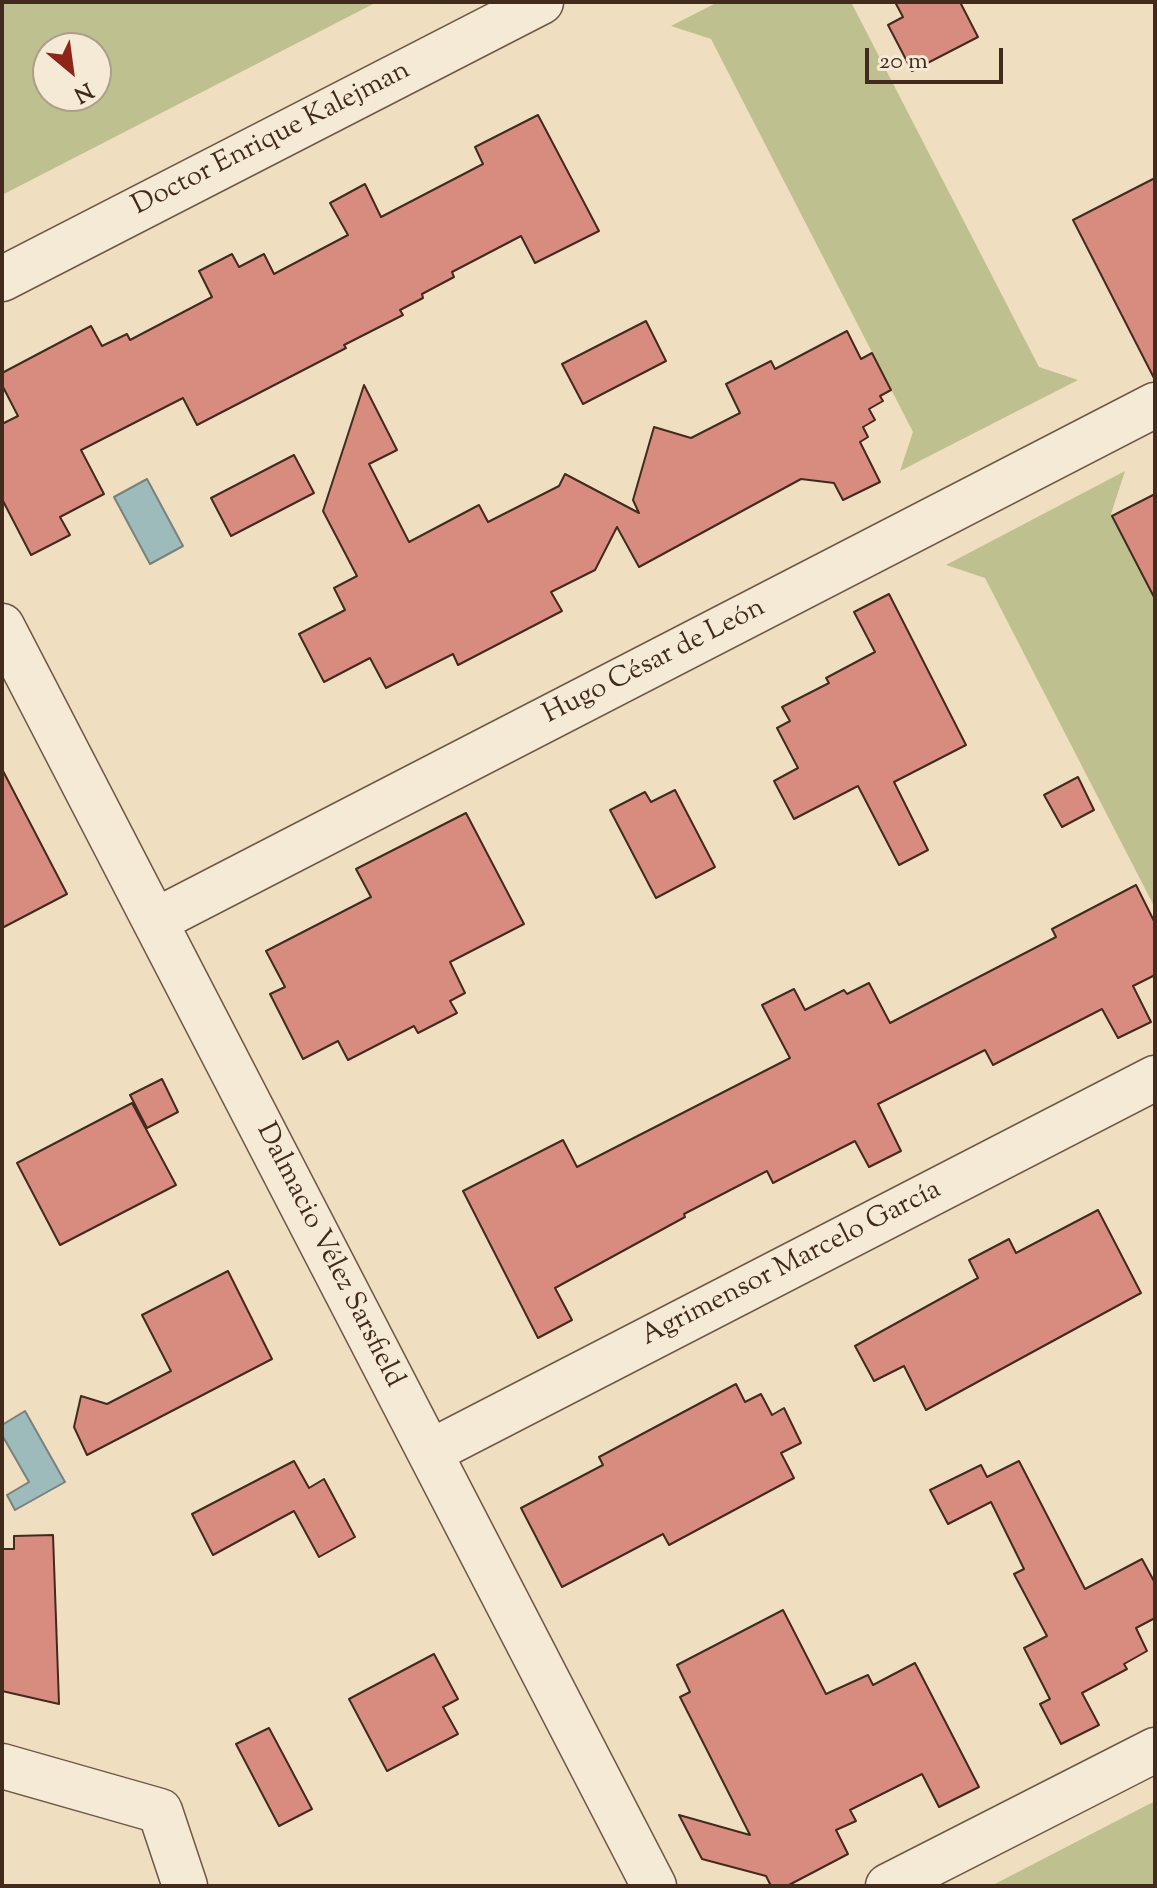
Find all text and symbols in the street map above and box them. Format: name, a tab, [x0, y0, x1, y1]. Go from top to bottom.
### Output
north arrow	[32, 32, 112, 112]
scale bar	[869, 32, 1007, 82]
text: 20 m	[879, 45, 928, 79]
street label: Doctor Enrique Kalejman	[127, 55, 417, 225]
text: N	[67, 73, 98, 109]
street label: Hugo César de León	[539, 593, 771, 733]
street label: Dalmacio Vélez Sarsfield	[247, 1118, 409, 1394]
street label: Agrimensor Marcelo García	[636, 1175, 948, 1355]

